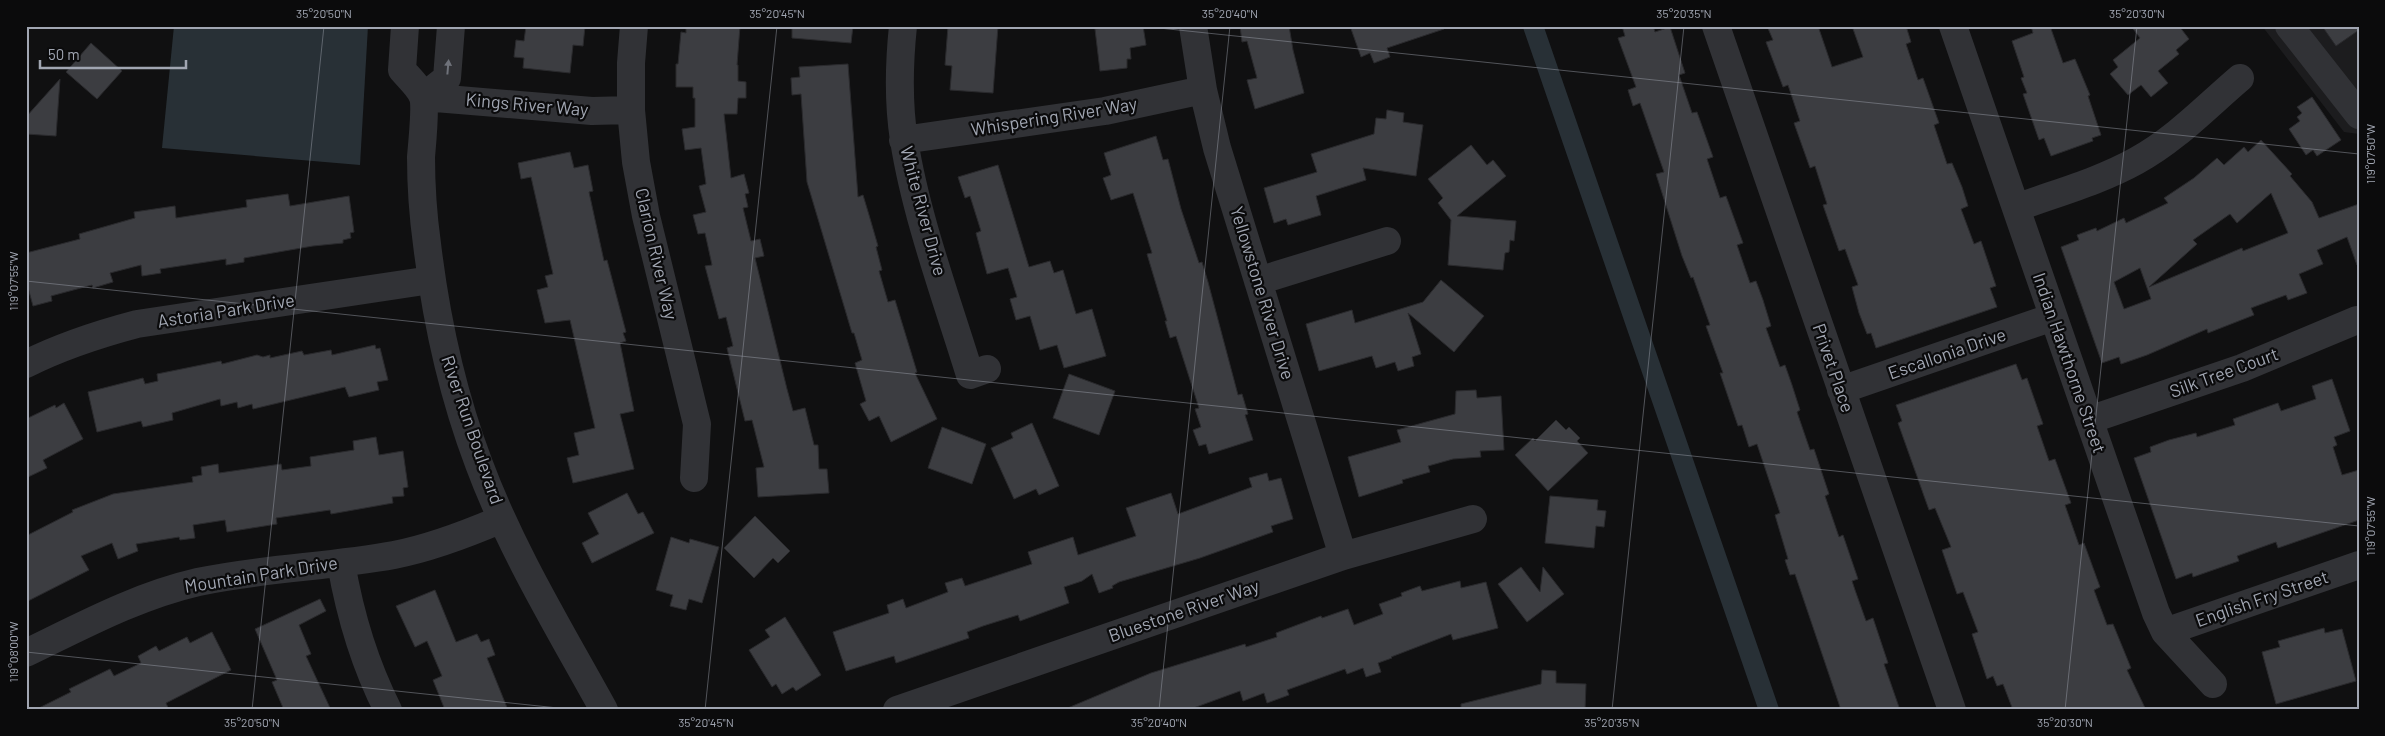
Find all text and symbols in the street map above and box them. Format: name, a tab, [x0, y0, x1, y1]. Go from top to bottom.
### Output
text: 35°20'50"N	[296, 6, 352, 20]
text: 35°20'45"N	[749, 6, 805, 20]
text: 35°20'40"N	[1202, 6, 1258, 20]
text: 35°20'35"N	[1656, 6, 1712, 20]
text: 35°20'30"N	[2109, 6, 2165, 20]
scale bar	[40, 38, 186, 70]
text: 50 m	[48, 45, 80, 63]
one-way arrow	[444, 59, 452, 75]
street label: Kings River Way	[465, 88, 589, 120]
street label: Whispering River Way	[969, 92, 1139, 140]
text: 119°07'50"W	[2363, 124, 2377, 184]
street label: White River Drive	[896, 144, 952, 278]
street label: Clarion River Way	[631, 186, 683, 322]
street label: Yellowstone River Drive	[1226, 203, 1300, 382]
text: 119°07'55"W	[6, 251, 20, 311]
street label: Indian Hawthorne Street	[2029, 270, 2111, 456]
street label: Astoria Park Drive	[156, 288, 296, 332]
street label: Privet Place	[1808, 320, 1859, 415]
street label: Escallonia Drive	[1885, 323, 2009, 384]
street label: Silk Tree Court	[2166, 342, 2281, 402]
street label: River Run Boulevard	[437, 353, 509, 507]
text: 119°07'55"W	[2363, 496, 2377, 556]
street label: Mountain Park Drive	[183, 551, 339, 597]
street label: English Fry Street	[2192, 565, 2331, 631]
street label: Bluestone River Way	[1105, 574, 1262, 646]
text: 119°08'00"W	[6, 621, 20, 683]
text: 35°20'50"N	[224, 715, 280, 729]
text: 35°20'45"N	[678, 715, 734, 729]
text: 35°20'40"N	[1131, 715, 1187, 729]
text: 35°20'35"N	[1584, 715, 1640, 729]
text: 35°20'30"N	[2037, 715, 2093, 729]

